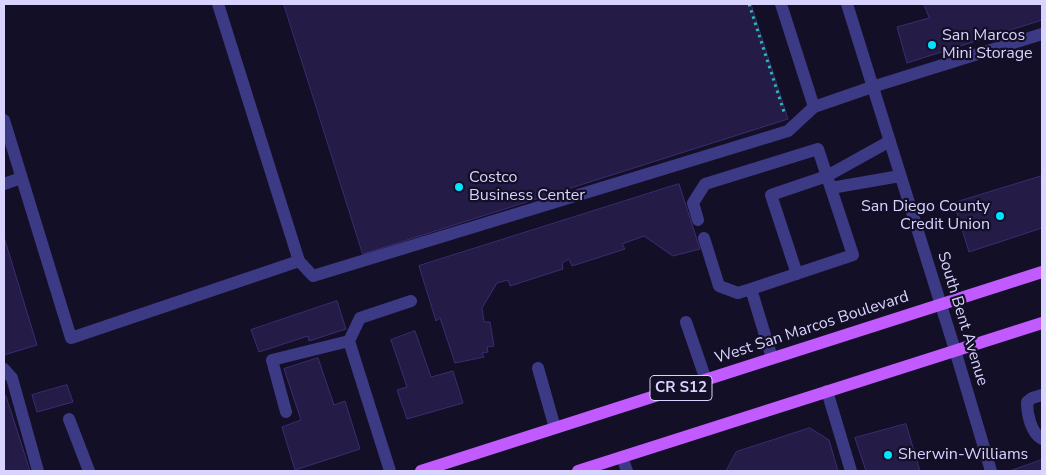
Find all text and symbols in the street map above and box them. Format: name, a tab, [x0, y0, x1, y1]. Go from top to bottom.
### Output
place label: San Marcos Mini Storage	[942, 26, 1033, 64]
marker: San Marcos Mini Storage	[926, 39, 938, 51]
place label: Costco Business Center	[469, 168, 585, 206]
marker: Costco Business Center	[453, 181, 465, 193]
place label: San Diego County Credit Union	[861, 197, 990, 235]
marker: San Diego County Credit Union	[994, 210, 1006, 222]
street label: South Bent Avenue	[932, 250, 992, 388]
street label: West San Marcos Boulevard	[712, 287, 912, 369]
road number: CR S12	[650, 376, 712, 400]
place label: Sherwin-Williams	[898, 445, 1028, 465]
marker: Sherwin-Williams	[882, 449, 894, 461]

